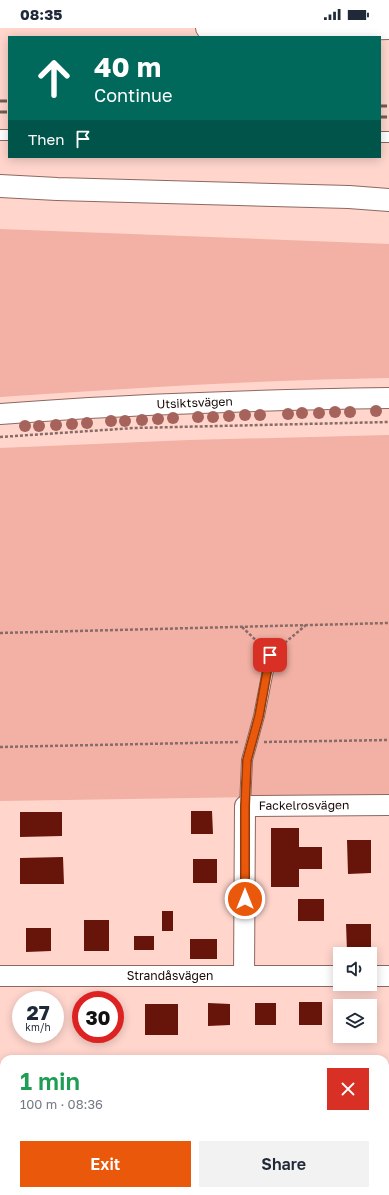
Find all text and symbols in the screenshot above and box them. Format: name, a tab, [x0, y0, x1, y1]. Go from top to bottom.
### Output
text: 08:35	[20, 5, 62, 23]
text: 40 m	[94, 50, 161, 83]
icon: ahead	[28, 52, 80, 104]
text: Continue	[94, 84, 172, 106]
icon: arrive	[72, 128, 94, 150]
text: Then	[28, 130, 64, 148]
street label: Utsiktsvägen	[156, 394, 233, 412]
pin	[253, 638, 287, 672]
icon: arrive	[259, 644, 281, 666]
street label: Fackelrosvägen	[259, 797, 349, 813]
position arrow	[224, 878, 266, 920]
map controls	[333, 947, 377, 1043]
button: sound	[333, 947, 377, 991]
street label: Strandåsvägen	[127, 968, 213, 983]
speed limit sign: 30	[72, 991, 124, 1043]
button: layers	[333, 999, 377, 1043]
text: 27	[26, 1000, 50, 1024]
text: km/h	[25, 1021, 51, 1033]
text: 1 min	[20, 1066, 80, 1095]
button: close	[327, 1068, 369, 1110]
text: 100 m · 08:36	[20, 1096, 103, 1112]
button: Exit	[20, 1141, 191, 1187]
button: Share	[199, 1141, 369, 1187]

